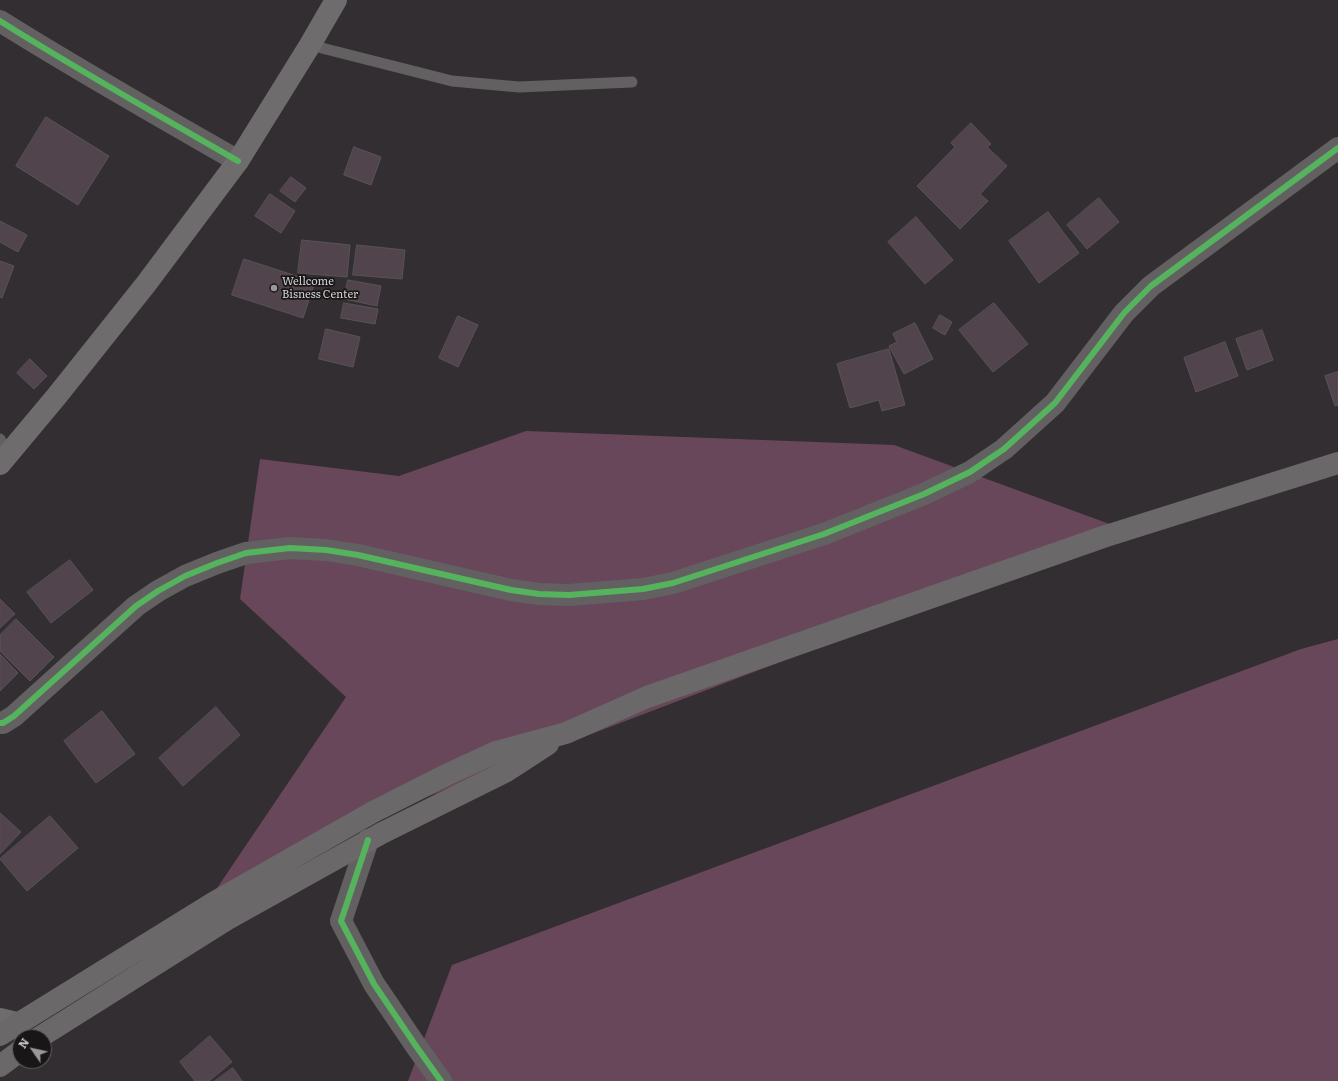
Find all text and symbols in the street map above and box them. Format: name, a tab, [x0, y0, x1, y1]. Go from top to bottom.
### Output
place label: Wellcome Bisness Center	[282, 275, 358, 301]
marker: Wellcome Bisness Center	[269, 283, 279, 293]
north arrow	[12, 1029, 52, 1069]
text: N	[14, 1035, 32, 1051]

